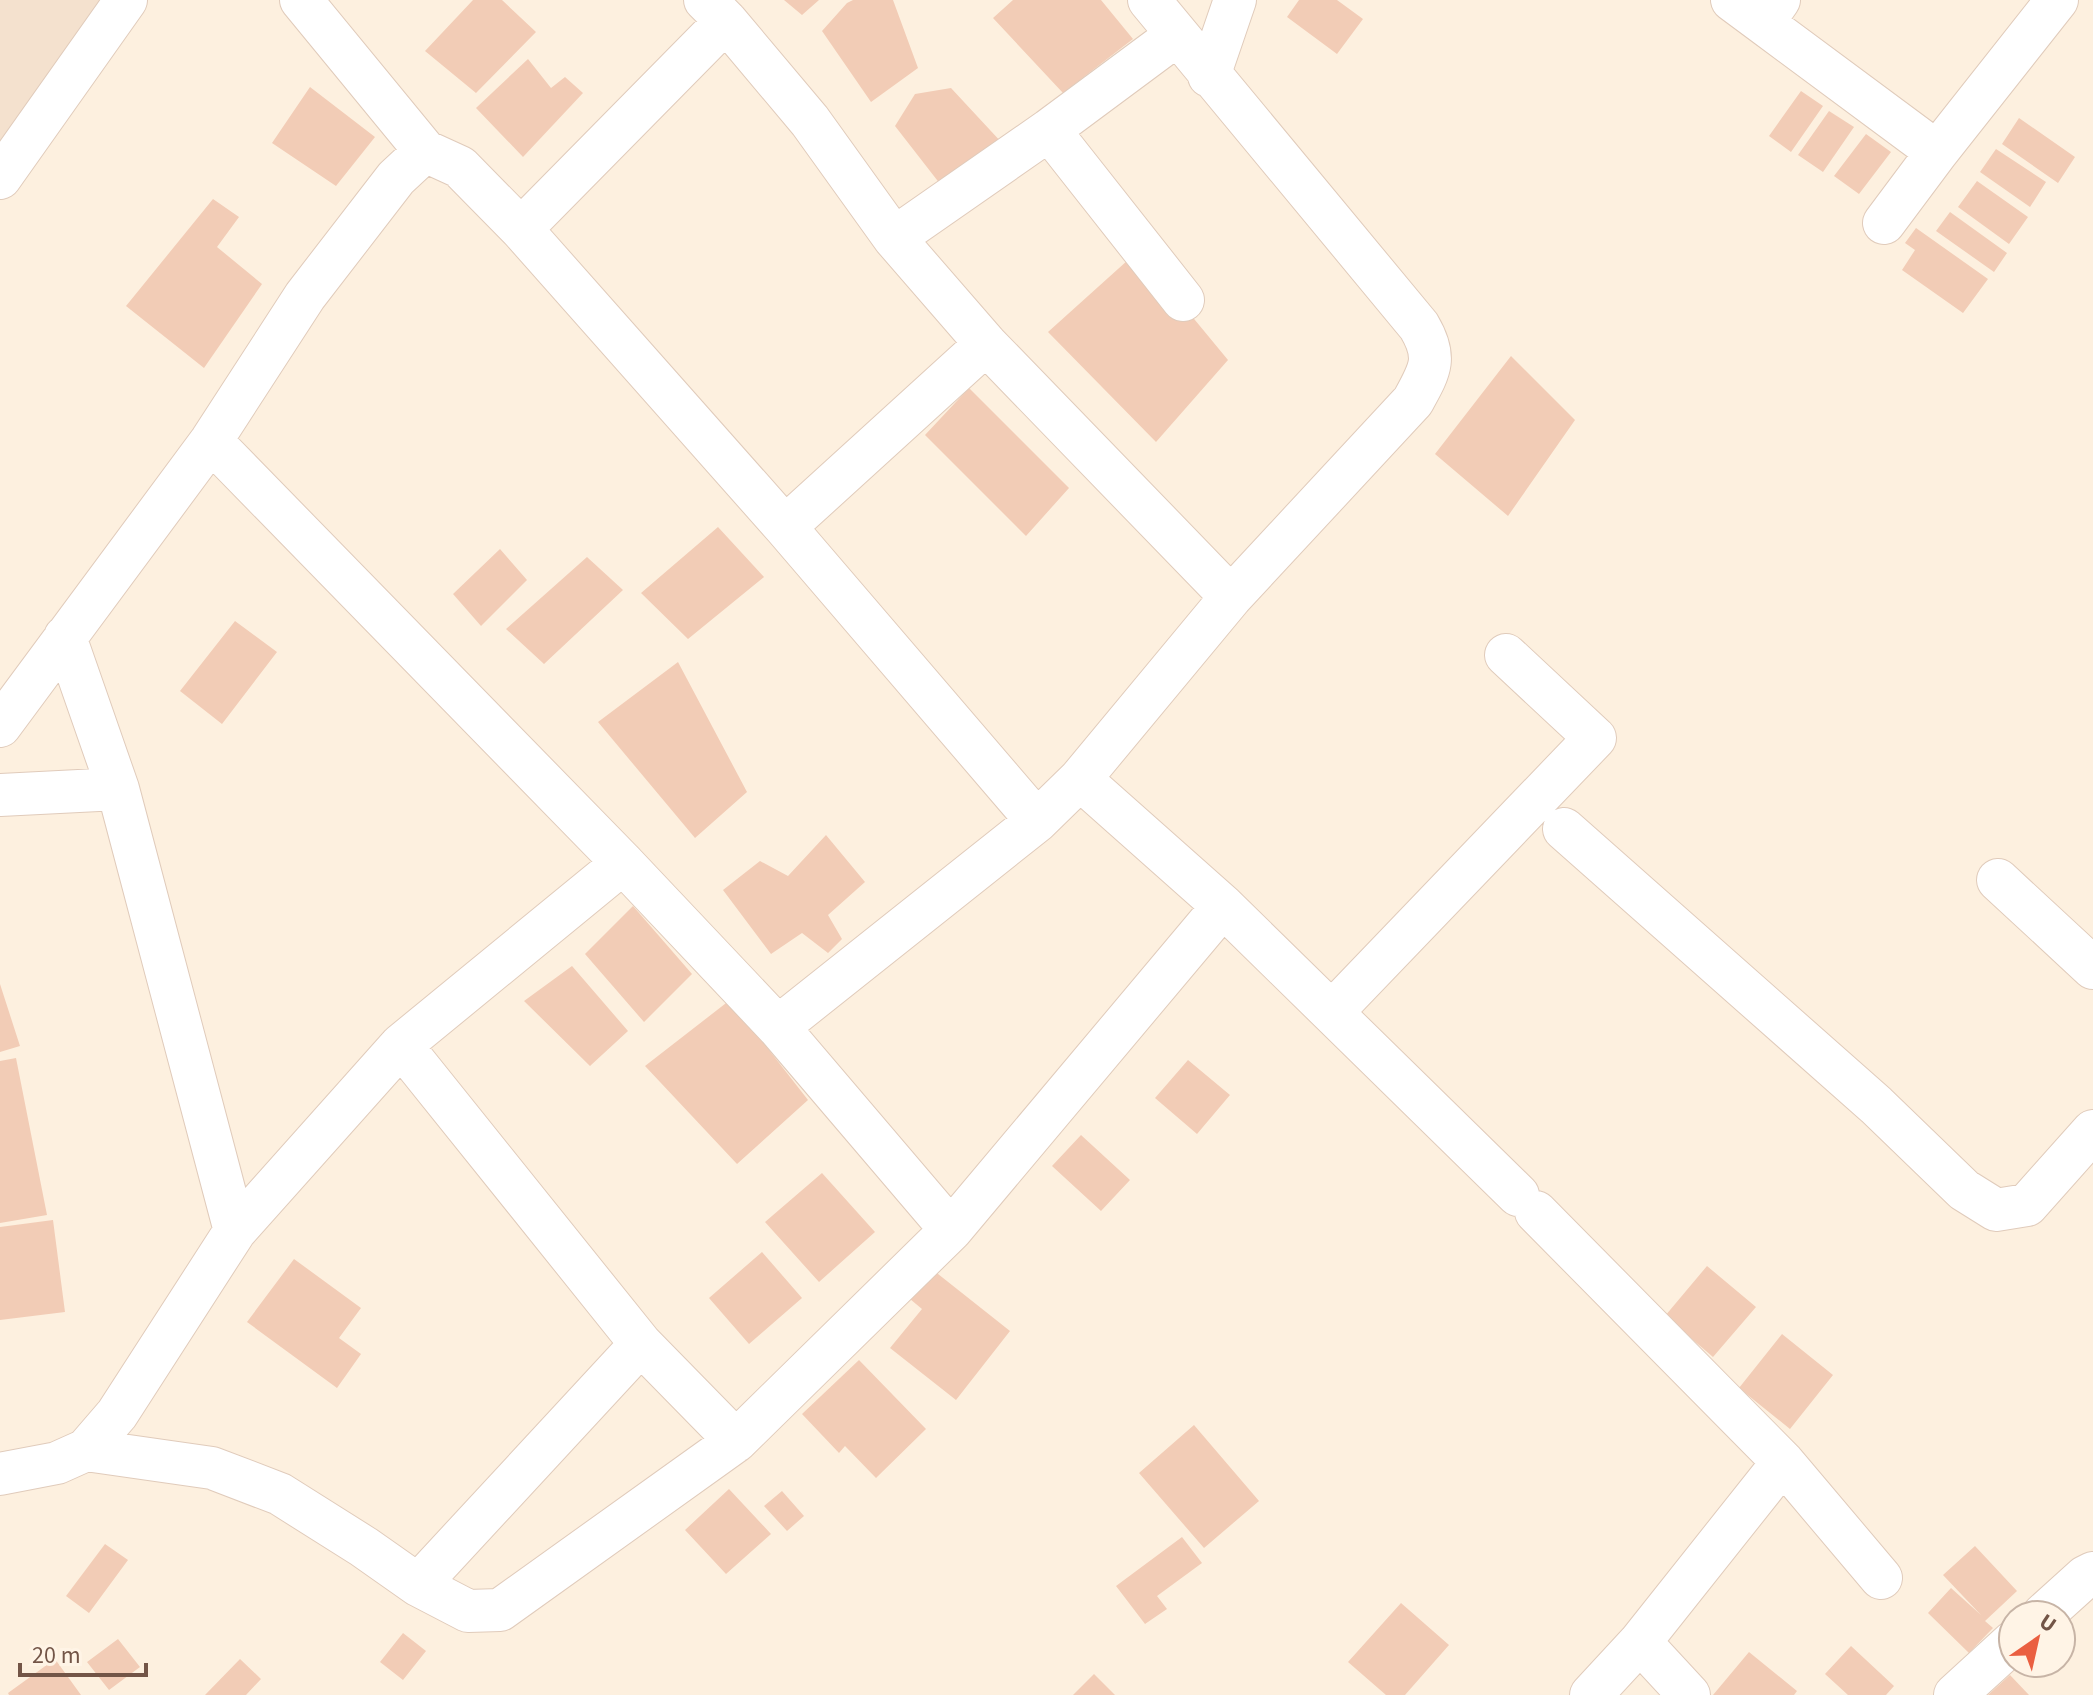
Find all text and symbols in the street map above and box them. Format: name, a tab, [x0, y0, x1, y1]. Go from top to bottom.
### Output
north arrow	[1997, 1599, 2077, 1679]
text: U	[2033, 1606, 2063, 1641]
scale bar	[20, 1627, 146, 1677]
text: 20 m	[32, 1638, 81, 1673]

